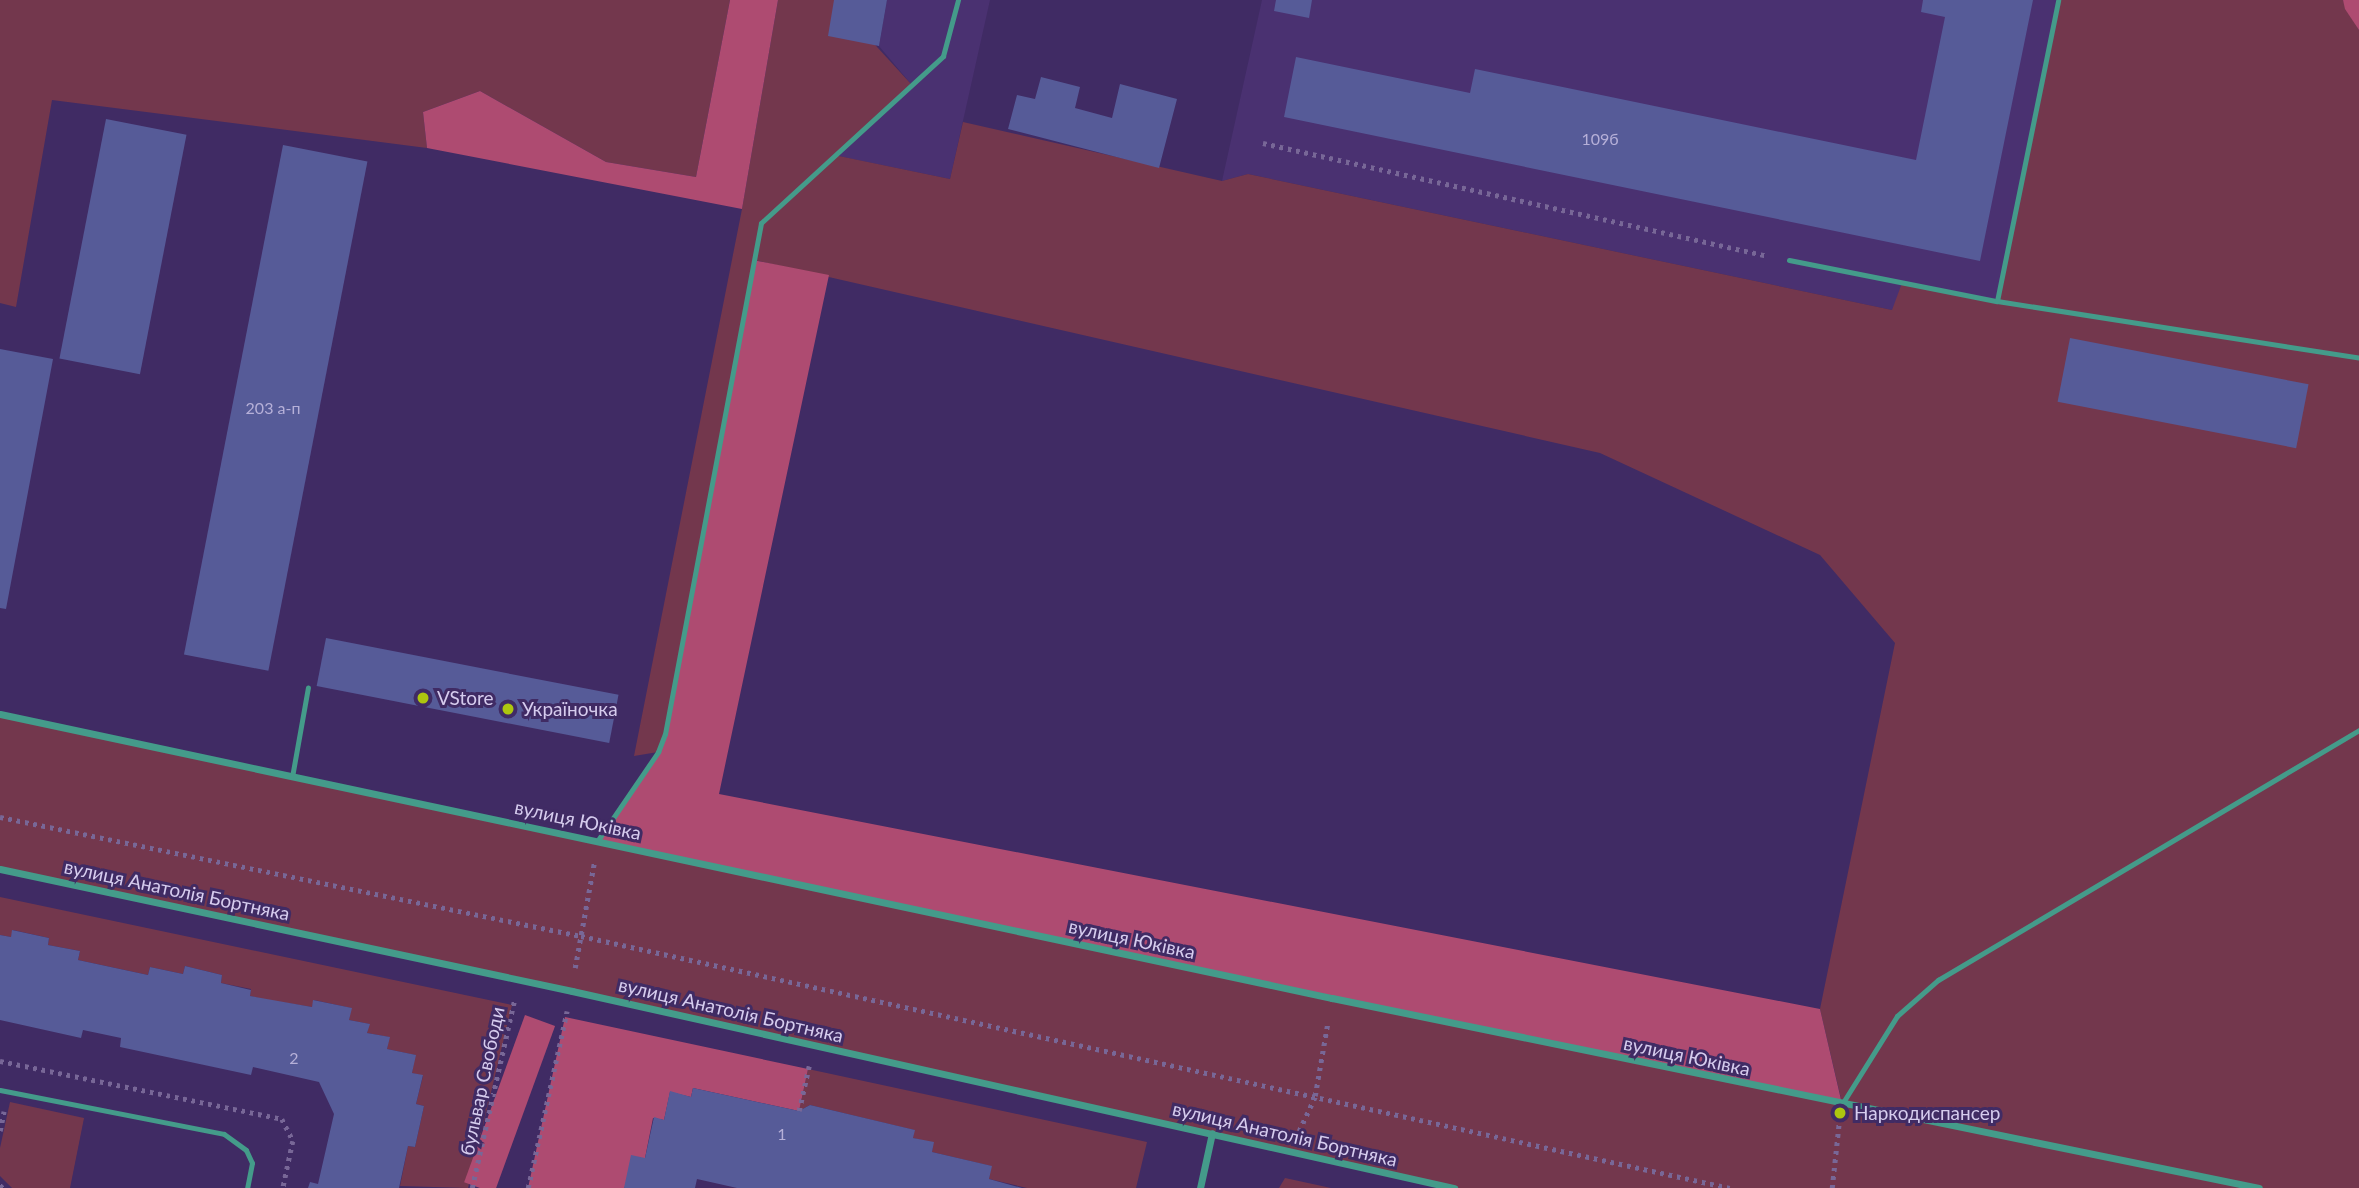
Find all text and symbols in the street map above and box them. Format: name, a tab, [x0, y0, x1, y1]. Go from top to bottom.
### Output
house number: 109б	[1581, 129, 1619, 149]
house number: 203 а-п	[246, 398, 300, 418]
place label: VStore	[437, 687, 494, 709]
marker: VStore	[415, 690, 431, 706]
place label: Україночка	[522, 698, 618, 720]
marker: Україночка	[500, 701, 516, 717]
street label: вулиця Юківка	[513, 795, 643, 845]
street label: вулиця Анатолія Бортняка	[62, 855, 292, 925]
street label: вулиця Юківка	[1067, 914, 1197, 964]
street label: вулиця Анатолія Бортняка	[616, 973, 846, 1047]
street label: бульвар Свободи	[455, 1005, 509, 1157]
street label: вулиця Юківка	[1622, 1031, 1752, 1081]
house number: 2	[289, 1048, 299, 1068]
street label: вулиця Анатолія Бортняка	[1170, 1097, 1400, 1171]
place label: Наркодиспансер	[1854, 1102, 2000, 1124]
marker: Наркодиспансер	[1832, 1105, 1848, 1121]
house number: 1	[777, 1124, 787, 1144]

